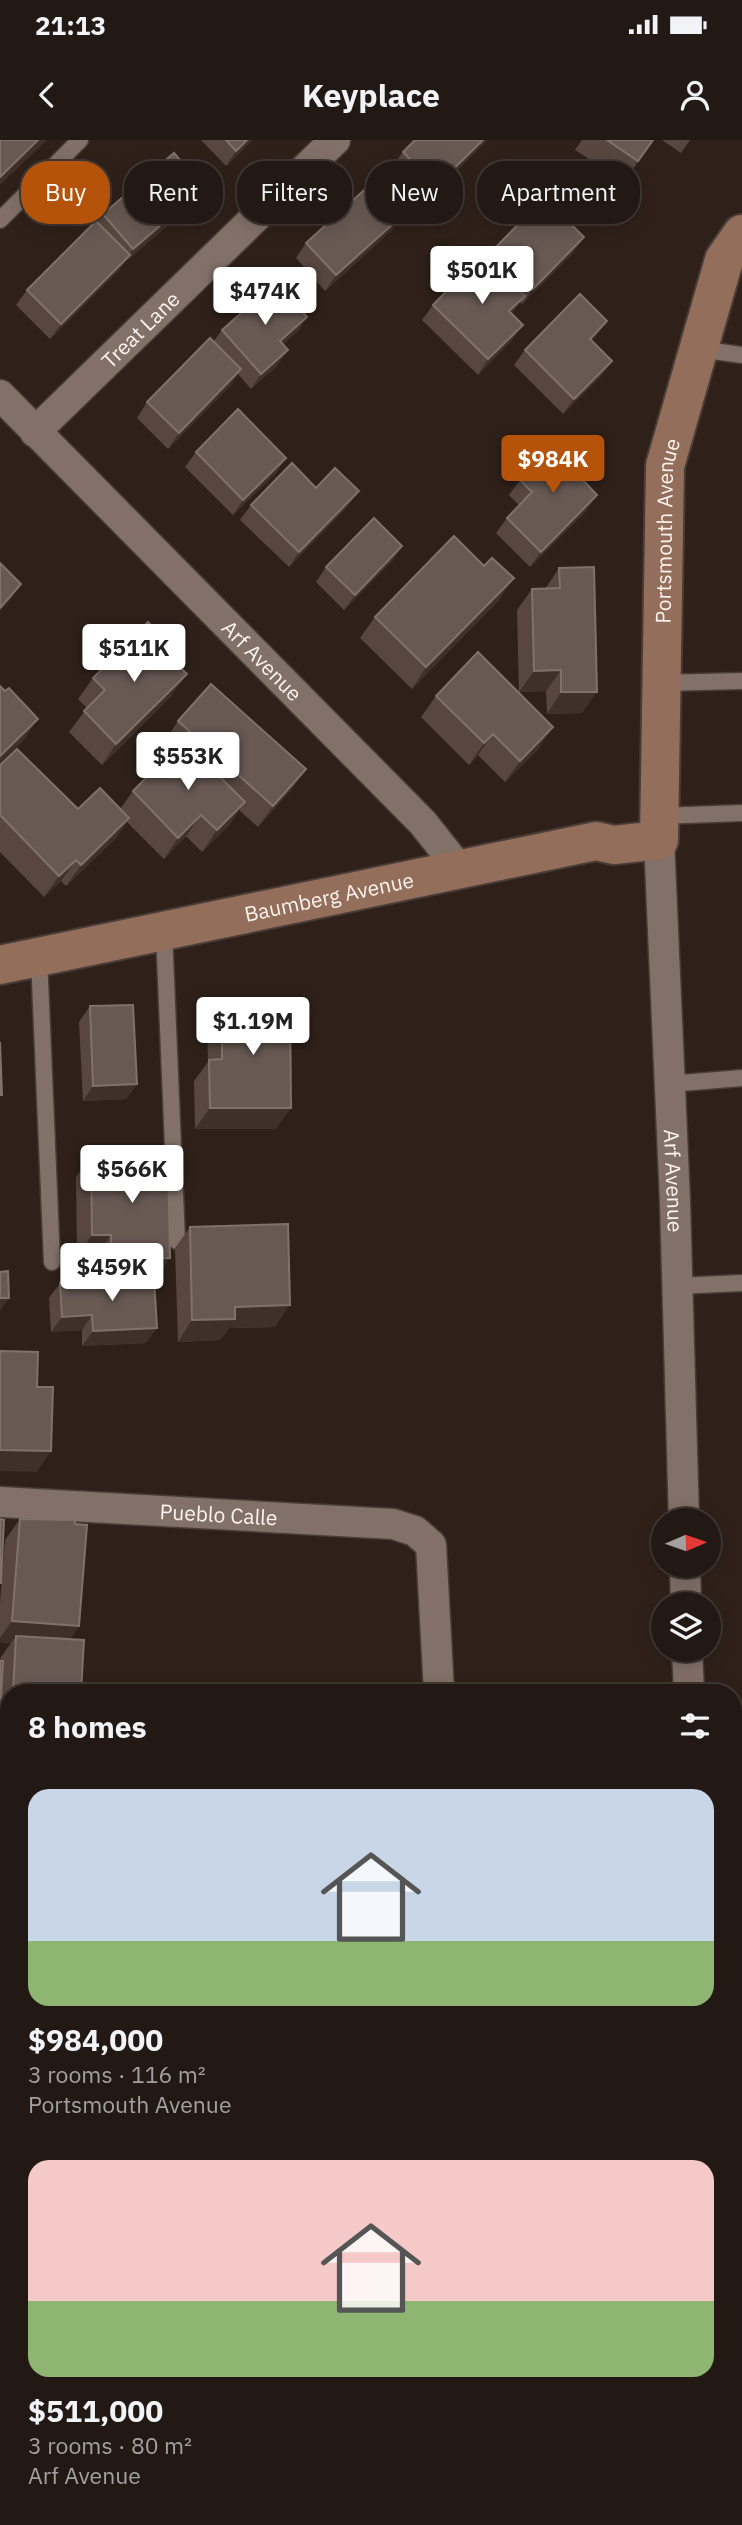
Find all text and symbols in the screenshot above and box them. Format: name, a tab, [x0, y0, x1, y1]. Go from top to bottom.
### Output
text: 21:13	[35, 8, 106, 42]
text: Keyplace	[302, 74, 440, 116]
icon: back	[28, 76, 66, 114]
icon: person	[676, 76, 714, 114]
chip: Buy	[21, 161, 110, 224]
chip: Rent	[124, 161, 223, 224]
chip: Filters	[237, 161, 352, 224]
chip: New	[366, 161, 463, 224]
chip: Apartment	[477, 161, 640, 224]
pin: $501K	[433, 246, 531, 306]
text: $501K	[446, 254, 518, 284]
pin: $474K	[216, 268, 314, 327]
text: $474K	[229, 275, 301, 305]
street label: Treat Lane	[95, 285, 186, 374]
street label: Portsmouth Avenue	[648, 435, 686, 624]
pin: $984K	[504, 436, 602, 495]
text: $984K	[517, 443, 589, 473]
street label: Arf Avenue	[216, 614, 308, 707]
pin: $511K	[85, 624, 183, 684]
text: $511K	[98, 632, 170, 662]
pin: $553K	[139, 732, 237, 792]
text: $553K	[152, 740, 224, 770]
street label: Baumberg Avenue	[242, 865, 416, 928]
pin: $1.19M	[196, 998, 310, 1057]
text: $1.19M	[212, 1005, 294, 1035]
street label: Arf Avenue	[658, 1128, 690, 1233]
pin: $566K	[83, 1146, 181, 1205]
text: $566K	[96, 1153, 168, 1183]
pin: $459K	[63, 1244, 161, 1303]
text: $459K	[76, 1251, 148, 1281]
street label: Pueblo Calle	[159, 1497, 278, 1532]
north arrow	[651, 1508, 721, 1578]
map controls	[651, 1508, 721, 1662]
button: layers	[651, 1592, 721, 1662]
text: 8 homes	[28, 1707, 147, 1746]
icon: filters	[676, 1707, 714, 1745]
icon: home	[308, 1834, 434, 1960]
text: $984,000	[28, 2020, 163, 2059]
text: 3 rooms · 116 m²	[28, 2059, 206, 2089]
text: Portsmouth Avenue	[28, 2089, 232, 2119]
icon: home	[308, 2205, 434, 2331]
text: $511,000	[28, 2391, 163, 2430]
text: 3 rooms · 80 m²	[28, 2430, 192, 2460]
text: Arf Avenue	[28, 2460, 141, 2490]

